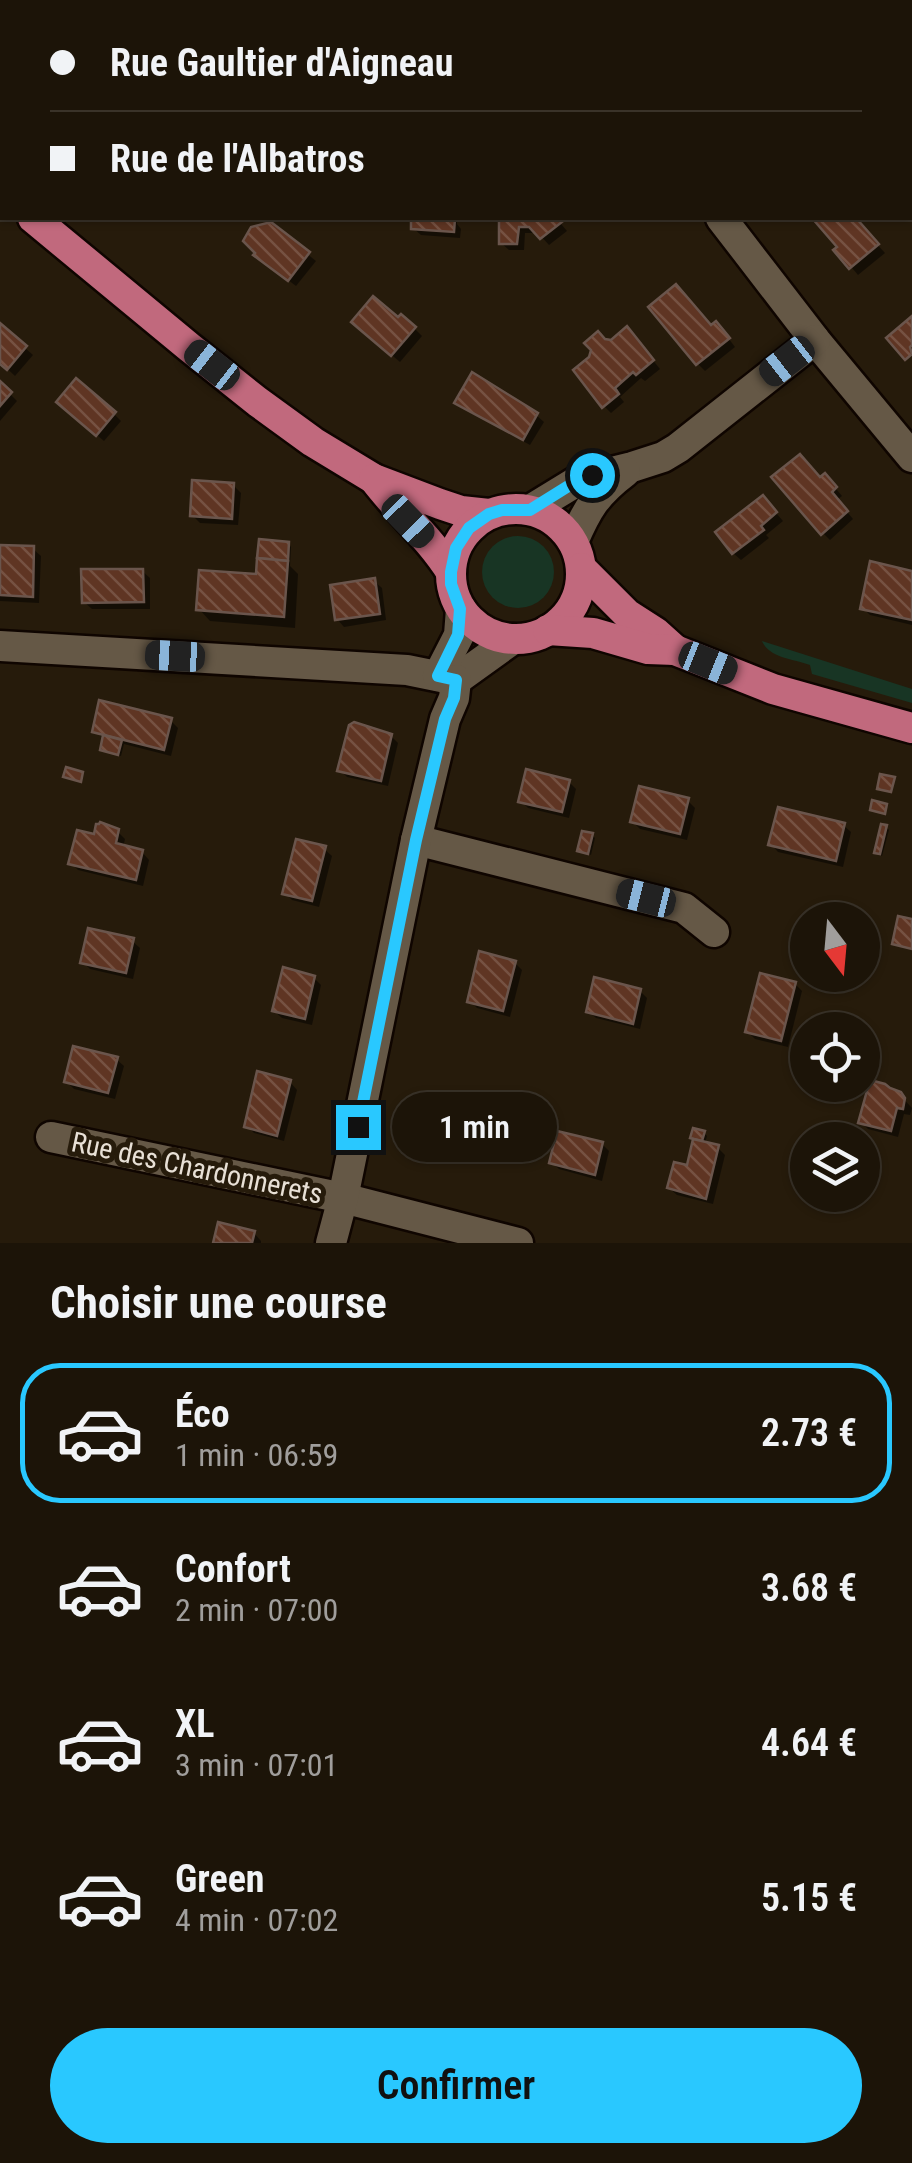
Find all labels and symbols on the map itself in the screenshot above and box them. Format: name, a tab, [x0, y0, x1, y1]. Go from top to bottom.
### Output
car	[754, 331, 820, 391]
car	[179, 335, 245, 395]
route start	[570, 453, 615, 498]
car	[376, 489, 440, 553]
car	[675, 638, 741, 688]
car	[144, 639, 206, 673]
car	[613, 876, 679, 920]
north arrow	[790, 902, 880, 992]
callout: 1 min	[393, 1092, 558, 1162]
route end	[336, 1105, 381, 1150]
street label: Rue des Chardonnerets	[68, 1125, 326, 1211]

